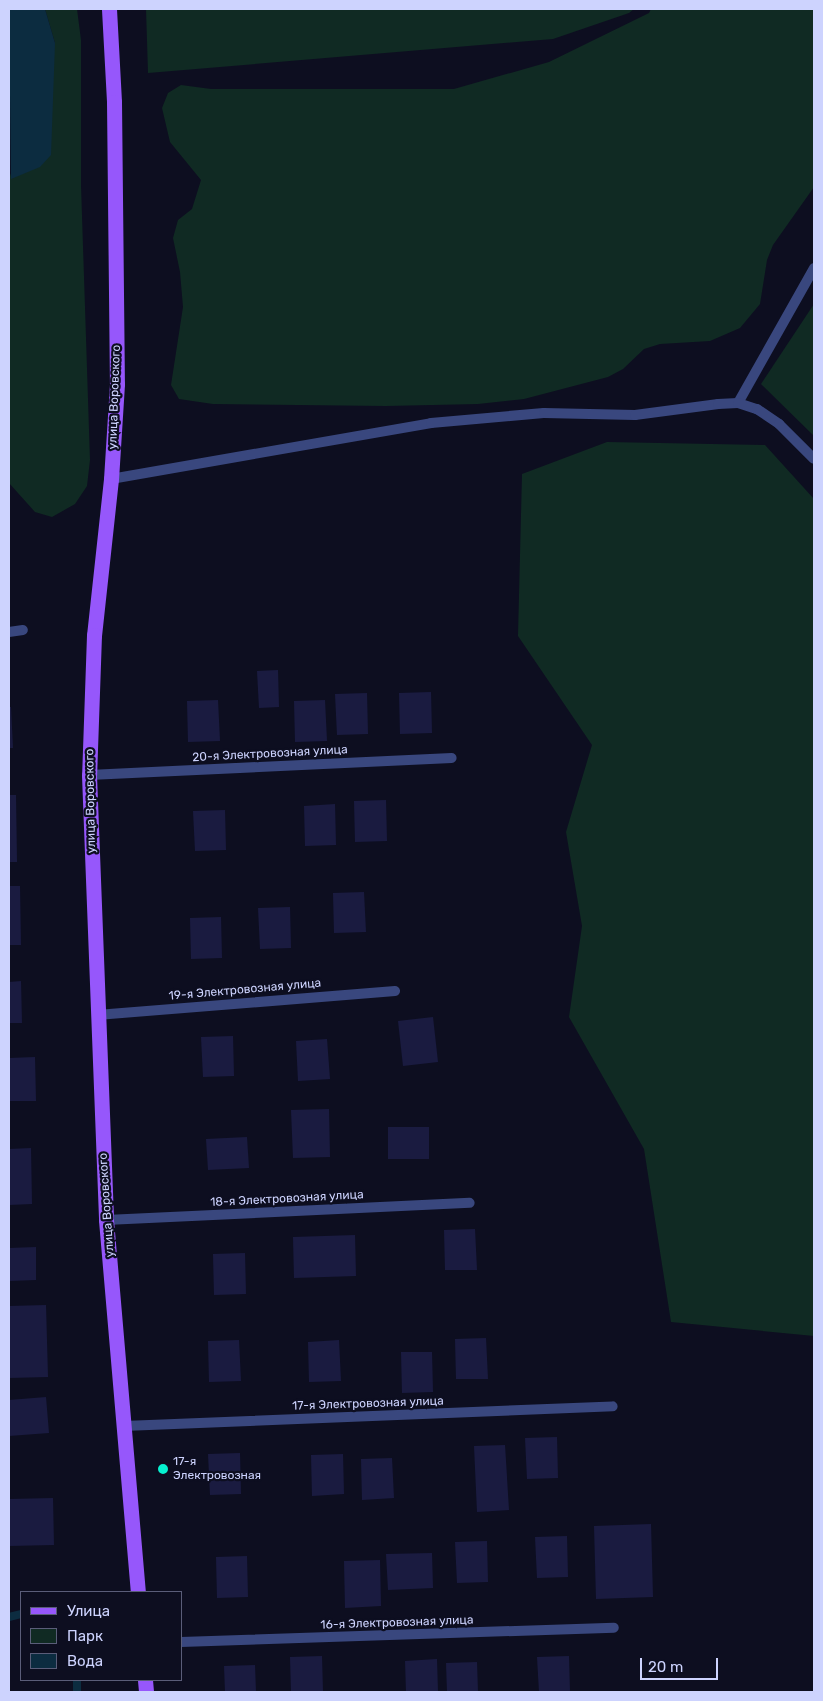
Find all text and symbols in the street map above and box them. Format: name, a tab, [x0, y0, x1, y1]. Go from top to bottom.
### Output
street label: улица Воровского	[106, 344, 124, 450]
street label: 20-я Электровозная улица	[192, 743, 348, 765]
street label: улица Воровского	[83, 749, 99, 853]
street label: 19-я Электровозная улица	[168, 976, 322, 1004]
street label: улица Воровского	[96, 1152, 118, 1258]
street label: 18-я Электровозная улица	[210, 1188, 364, 1210]
street label: 17-я Электровозная улица	[292, 1394, 444, 1414]
place label: 17-я Электровозная	[173, 1455, 261, 1483]
marker: 17-я Электровозная	[157, 1463, 169, 1475]
legend	[20, 1591, 182, 1681]
text: Улица	[67, 1602, 110, 1620]
street label: 16-я Электровозная улица	[320, 1613, 474, 1633]
text: Парк	[67, 1627, 103, 1645]
scale bar	[643, 1648, 720, 1680]
text: Вода	[67, 1652, 103, 1670]
text: 20 m	[648, 1658, 683, 1676]

